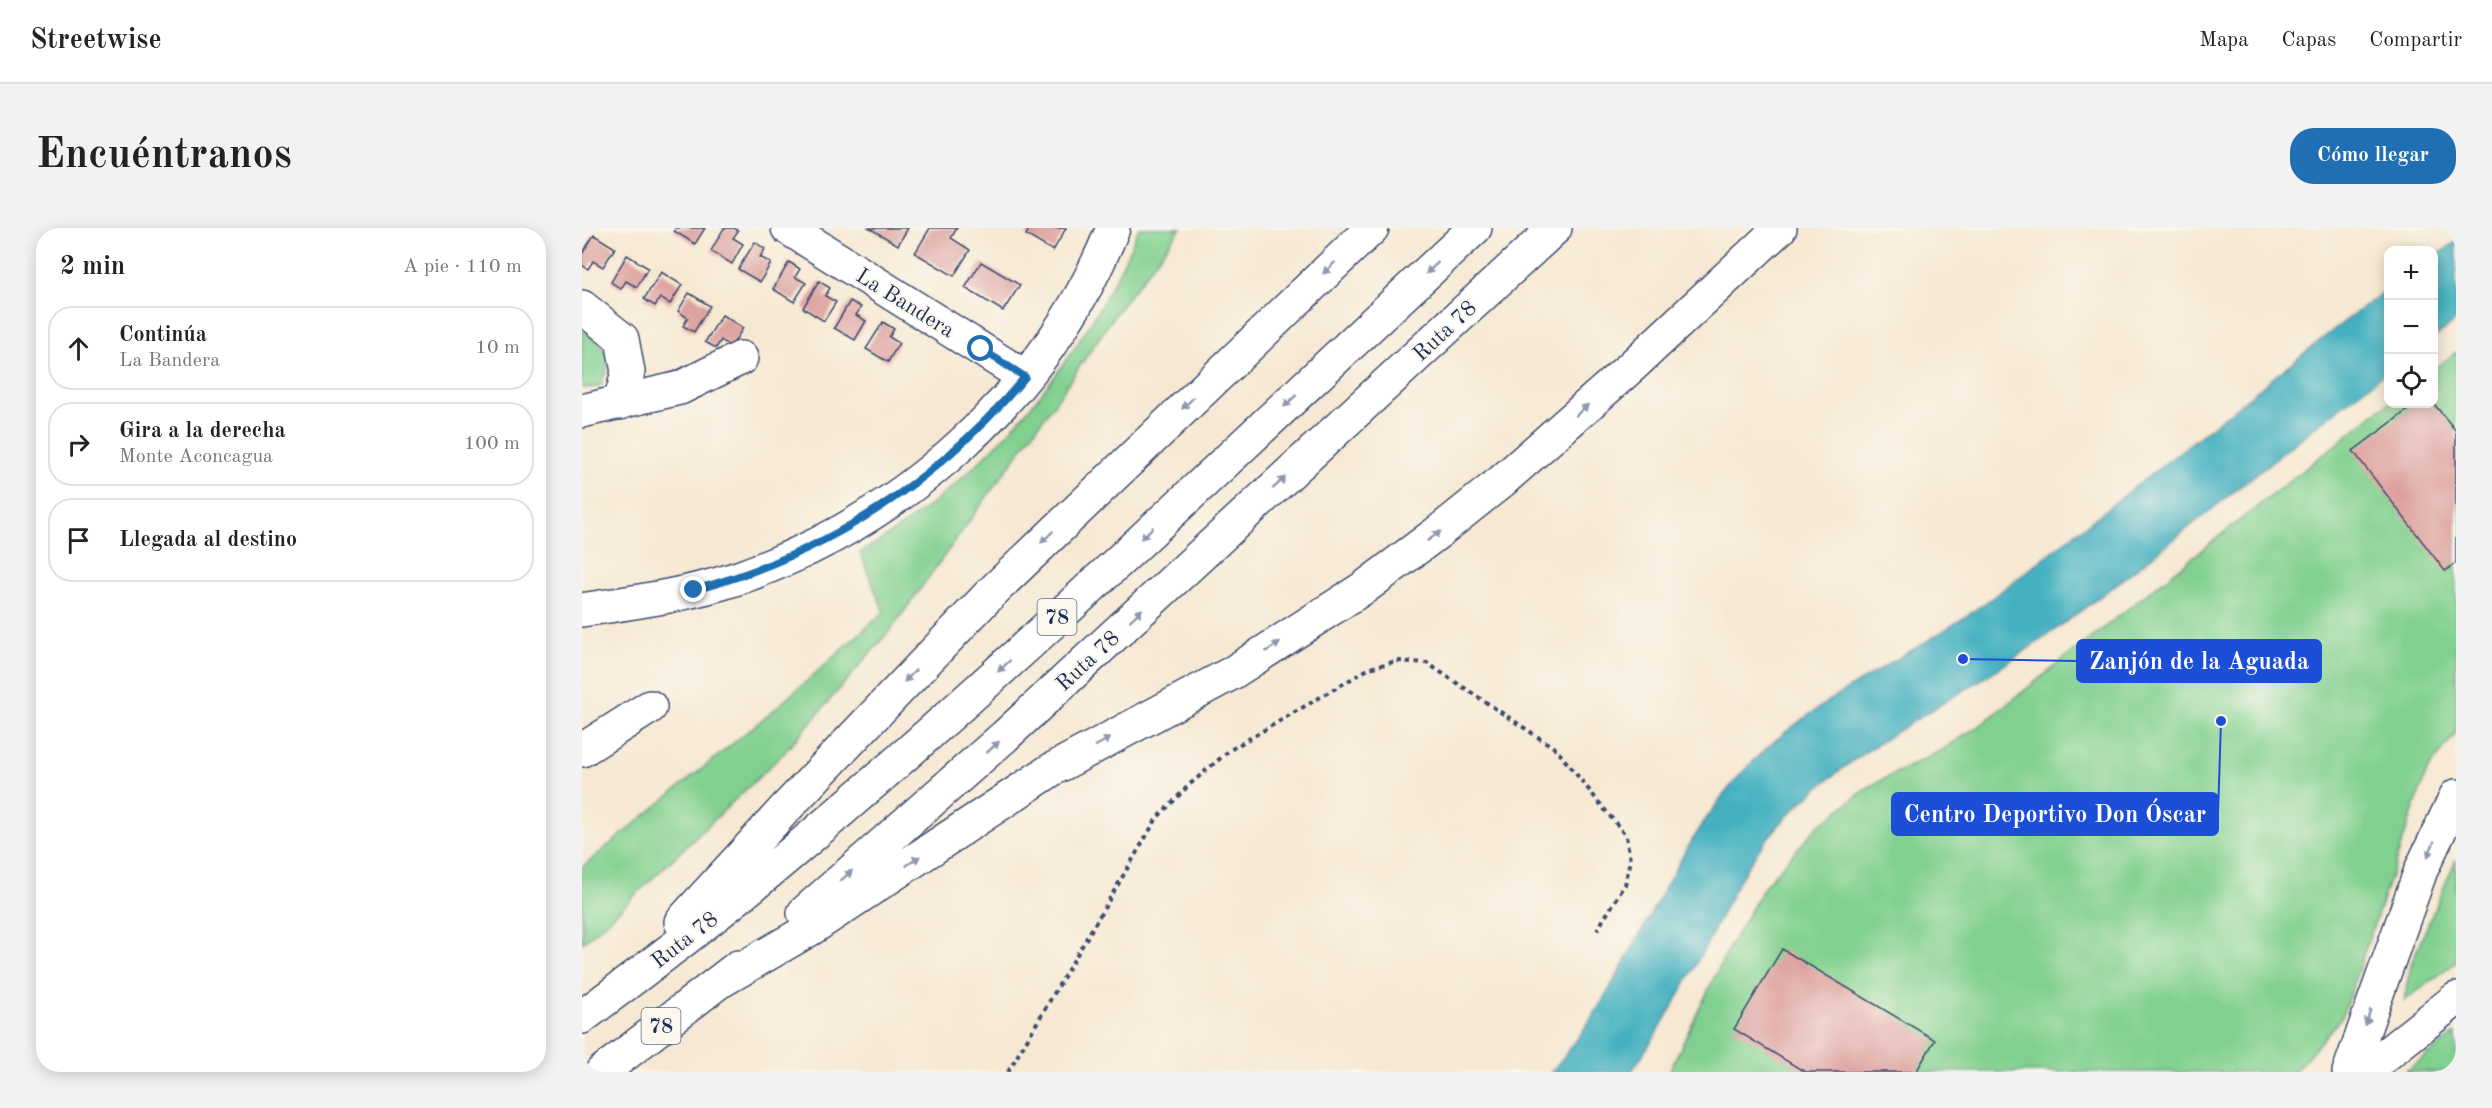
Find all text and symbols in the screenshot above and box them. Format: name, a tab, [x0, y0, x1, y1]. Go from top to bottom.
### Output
text: Streetwise	[30, 27, 162, 55]
text: Mapa	[2199, 30, 2249, 51]
text: Capas	[2282, 30, 2336, 51]
text: Compartir	[2369, 30, 2462, 51]
button: Cómo llegar	[2290, 128, 2456, 184]
text: Encuéntranos	[36, 135, 292, 177]
map controls	[2384, 246, 2438, 408]
button: +	[2384, 246, 2438, 300]
text: 2 min	[60, 254, 125, 280]
text: A pie · 110 m	[403, 257, 522, 277]
one-way arrow	[1323, 261, 1337, 275]
one-way arrow	[1425, 261, 1440, 275]
street label: La Bandera	[852, 265, 958, 343]
street label: Ruta 78	[1409, 297, 1481, 366]
button: −	[2384, 300, 2438, 354]
text: Continúa	[119, 324, 207, 346]
icon: ahead	[62, 332, 95, 365]
route start	[967, 335, 993, 361]
text: 10 m	[475, 338, 520, 358]
text: La Bandera	[119, 351, 220, 371]
button: locate	[2384, 354, 2438, 408]
one-way arrow	[1283, 393, 1297, 407]
one-way arrow	[1181, 395, 1195, 409]
one-way arrow	[1575, 403, 1590, 417]
text: Gira a la derecha	[119, 420, 286, 442]
icon: right	[62, 428, 95, 461]
text: 100 m	[464, 434, 520, 454]
text: Monte Aconcagua	[119, 447, 273, 467]
one-way arrow	[1272, 476, 1287, 490]
icon: arrive	[62, 524, 95, 557]
one-way arrow	[1140, 526, 1154, 540]
text: Llegada al destino	[119, 529, 297, 551]
one-way arrow	[1041, 530, 1055, 544]
one-way arrow	[1425, 530, 1441, 542]
route end	[680, 576, 706, 602]
road number: 78	[1038, 599, 1076, 635]
one-way arrow	[1128, 609, 1143, 622]
street label: Ruta 78	[1052, 627, 1124, 696]
callout: Zanjón de la Aguada	[2077, 640, 2321, 682]
one-way arrow	[1265, 642, 1282, 653]
text: Zanjón de la Aguada	[2089, 651, 2309, 675]
one-way arrow	[997, 659, 1012, 672]
one-way arrow	[903, 668, 917, 682]
one-way arrow	[1095, 737, 1112, 747]
one-way arrow	[985, 740, 1000, 754]
callout: Centro Deportivo Don Óscar	[1892, 793, 2218, 835]
text: Centro Deportivo Don Óscar	[1904, 798, 2206, 828]
one-way arrow	[2426, 840, 2436, 858]
one-way arrow	[904, 855, 920, 867]
one-way arrow	[838, 870, 853, 883]
street label: Ruta 78	[648, 908, 723, 973]
road number: 78	[642, 1008, 680, 1044]
one-way arrow	[2363, 1008, 2373, 1026]

